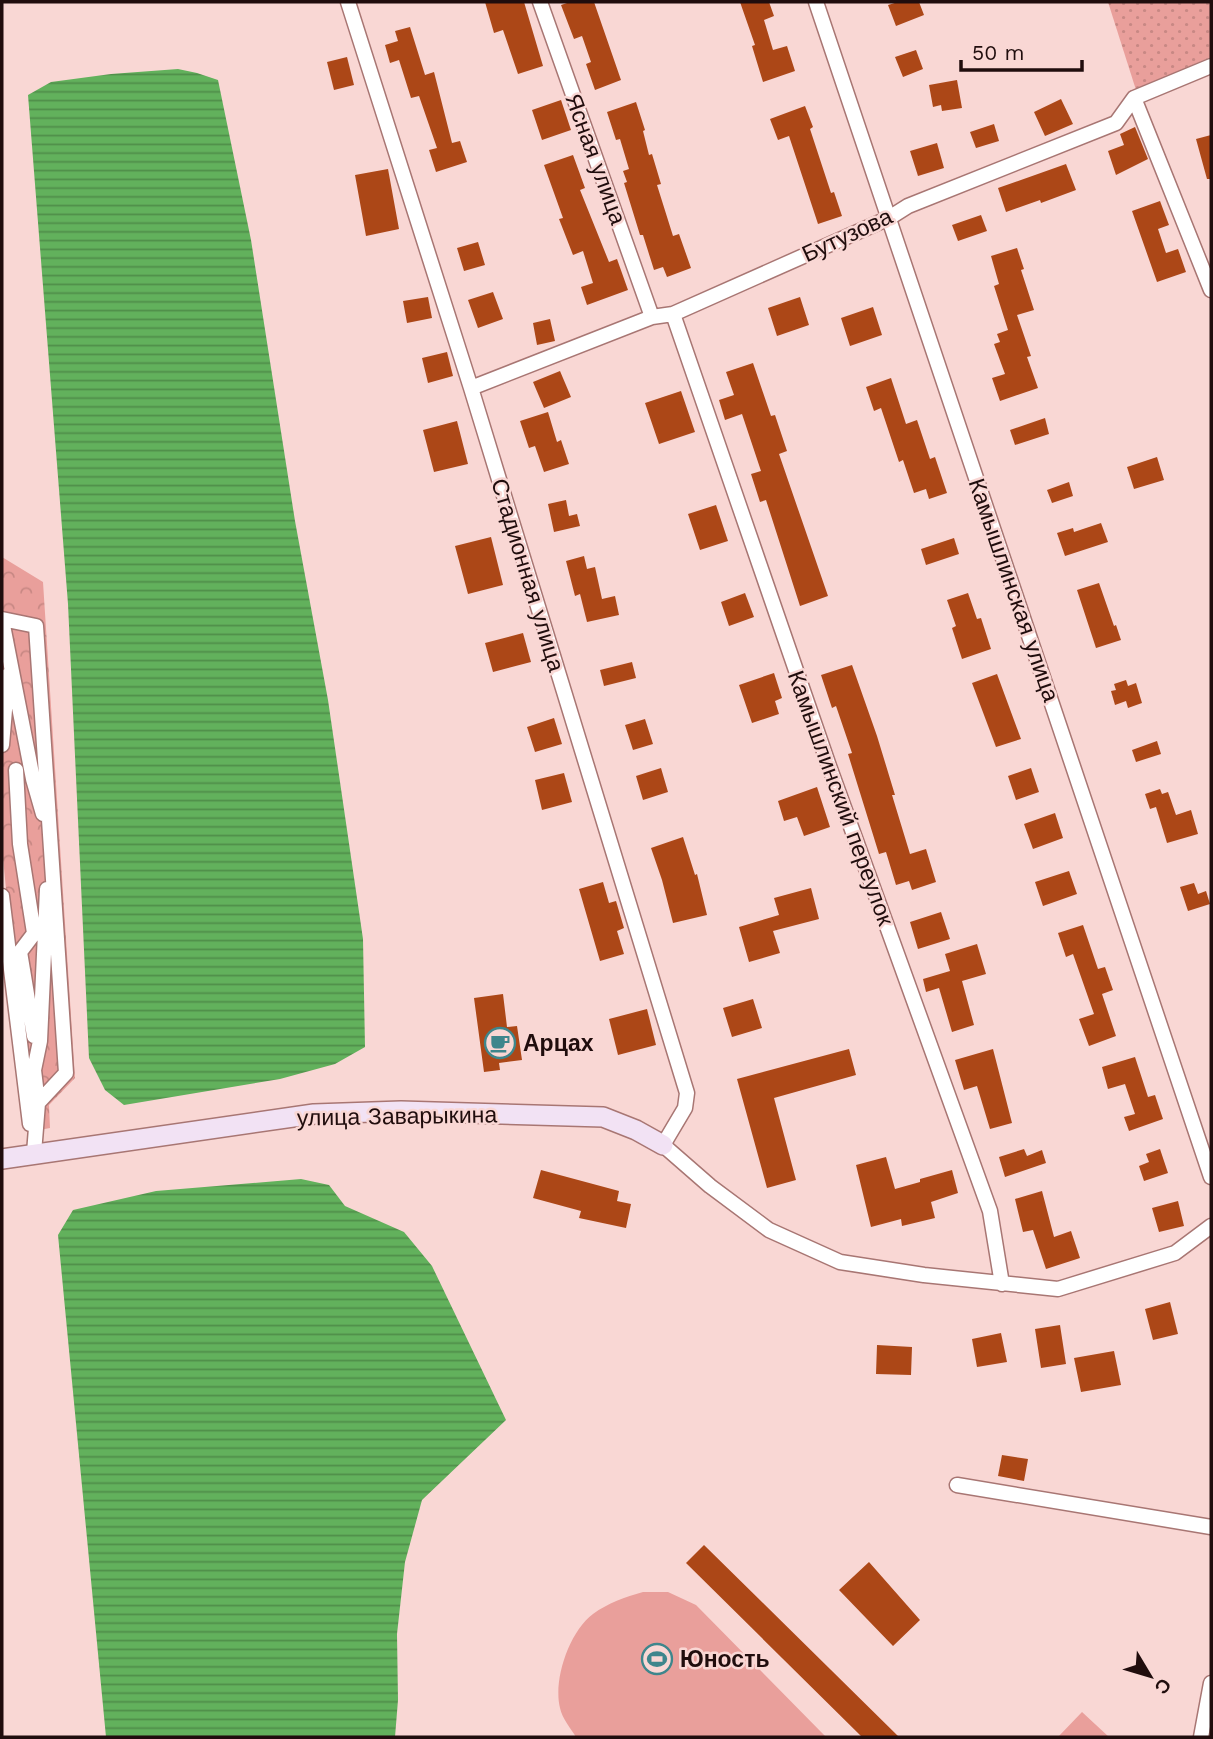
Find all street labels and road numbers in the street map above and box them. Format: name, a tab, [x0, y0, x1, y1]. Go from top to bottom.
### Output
street label: Ясная улица	[559, 90, 632, 228]
street label: Бутузова	[798, 203, 897, 268]
street label: Стадионная улица	[485, 475, 570, 675]
street label: Камышлинская улица	[963, 475, 1065, 706]
street label: Камышлинский переулок	[782, 667, 900, 930]
street label: улица Заварыкина	[297, 1101, 498, 1132]

